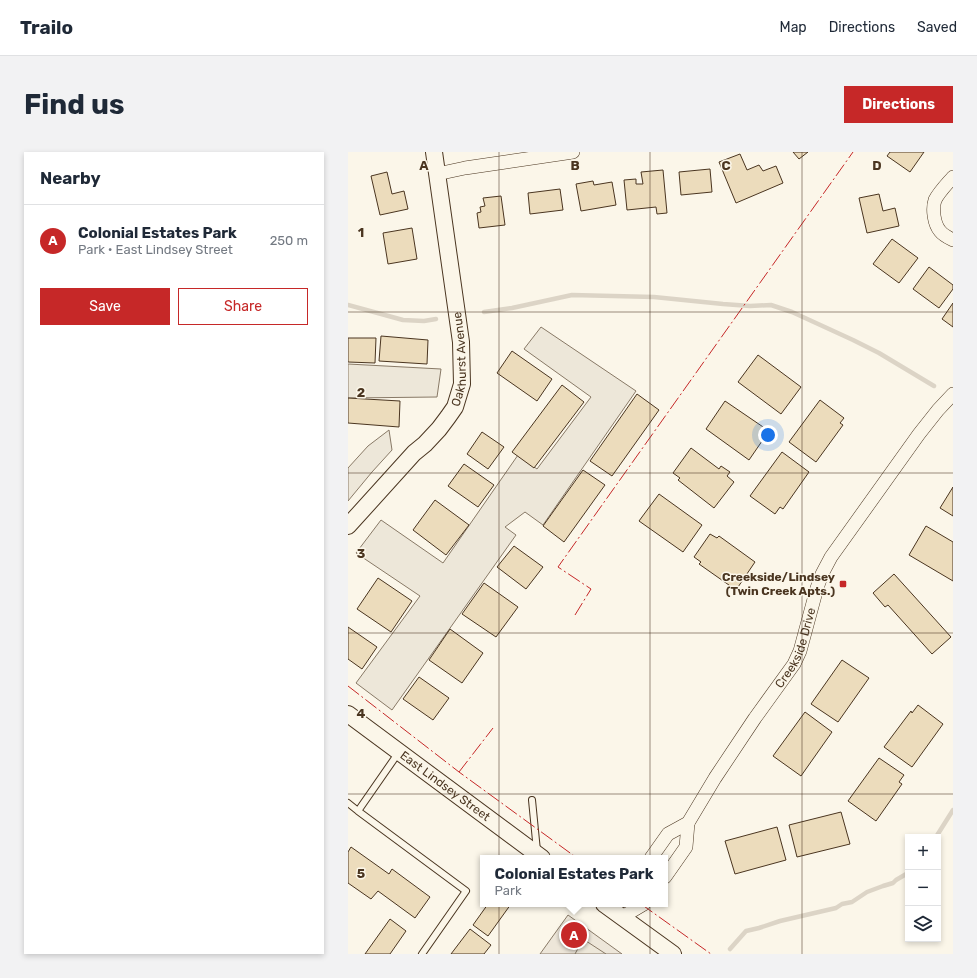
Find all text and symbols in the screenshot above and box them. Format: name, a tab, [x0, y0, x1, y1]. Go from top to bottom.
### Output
text: Trailo	[20, 16, 73, 39]
text: Map	[780, 19, 807, 36]
text: Directions	[829, 19, 895, 36]
text: Saved	[917, 19, 957, 36]
button: Directions	[844, 86, 953, 123]
text: Find us	[24, 88, 124, 121]
text: A	[419, 158, 429, 173]
text: B	[570, 158, 580, 173]
text: C	[721, 158, 731, 173]
text: D	[872, 158, 882, 173]
text: Nearby	[40, 168, 101, 188]
text: Colonial Estates Park	[78, 224, 237, 242]
text: 1	[358, 225, 364, 240]
text: A	[48, 233, 58, 248]
text: 250 m	[270, 233, 308, 248]
text: Park · East Lindsey Street	[78, 242, 233, 257]
button: Save	[40, 288, 170, 325]
button: Share	[178, 288, 308, 325]
street label: Oakhurst Avenue	[449, 311, 469, 408]
text: 2	[357, 385, 365, 400]
your location	[758, 425, 778, 445]
text: 3	[357, 546, 366, 561]
place label: Creekside/Lindsey (Twin Creek Apts.)	[722, 570, 835, 598]
marker: Creekside/Lindsey (Twin Creek Apts.)	[838, 579, 848, 589]
street label: Creekside Drive	[772, 606, 818, 691]
text: 4	[357, 706, 366, 721]
street label: East Lindsey Street	[397, 748, 493, 824]
map controls	[905, 834, 941, 942]
button: +	[905, 834, 941, 870]
popup	[480, 855, 668, 907]
text: Colonial Estates Park	[495, 865, 653, 883]
text: 5	[357, 866, 365, 881]
button: −	[905, 870, 941, 906]
text: Park	[495, 883, 522, 898]
button: layers	[905, 906, 941, 942]
pin: A	[561, 920, 587, 950]

